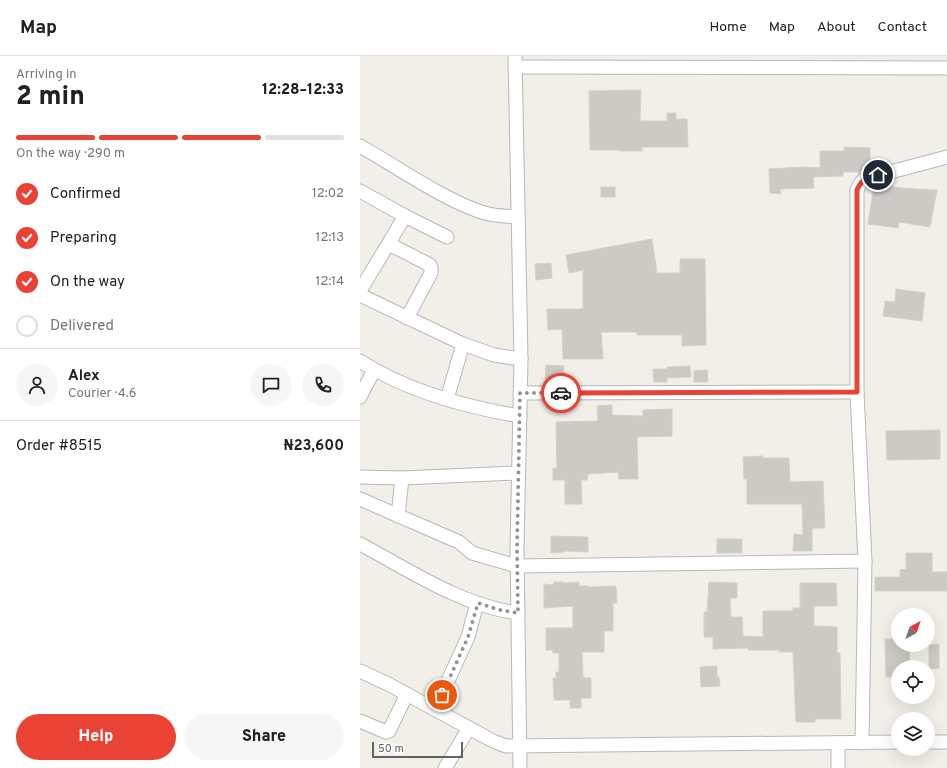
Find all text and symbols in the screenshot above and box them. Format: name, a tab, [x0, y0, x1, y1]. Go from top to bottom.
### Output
text: Map	[20, 16, 57, 40]
text: Home	[710, 19, 747, 36]
text: Map	[769, 19, 795, 36]
text: About	[817, 19, 856, 36]
text: Contact	[878, 19, 927, 36]
text: Arriving in	[16, 67, 77, 83]
text: 2 min	[16, 81, 85, 114]
text: 12:28–12:33	[262, 81, 344, 100]
text: On the way · 290 m	[16, 146, 125, 162]
pin	[861, 158, 895, 192]
icon: home	[867, 164, 889, 186]
icon: check	[16, 183, 38, 205]
text: Confirmed	[50, 185, 121, 204]
text: 12:02	[312, 186, 344, 202]
icon: check	[16, 227, 38, 249]
text: Preparing	[50, 229, 117, 248]
text: 12:13	[316, 230, 344, 246]
icon: check	[16, 271, 38, 293]
text: On the way	[50, 273, 125, 292]
text: 12:14	[316, 274, 344, 290]
text: Delivered	[50, 317, 114, 336]
button: person	[16, 364, 58, 406]
button: chat	[250, 364, 292, 406]
button: phone	[302, 364, 344, 406]
text: Alex	[68, 367, 100, 386]
courier	[541, 373, 581, 413]
icon: car	[550, 382, 572, 404]
text: Courier · 4.6	[68, 386, 136, 402]
text: Order #8515	[16, 437, 102, 456]
text: ₦23,600	[283, 437, 344, 456]
north arrow	[891, 608, 935, 652]
map controls	[891, 608, 935, 756]
button: locate	[891, 660, 935, 704]
pin	[425, 678, 459, 712]
icon: bag	[431, 684, 453, 706]
button: layers	[891, 712, 935, 756]
button: Help	[16, 714, 176, 760]
button: Share	[184, 714, 344, 760]
scale bar	[372, 740, 463, 759]
text: 50 m	[378, 742, 404, 756]

